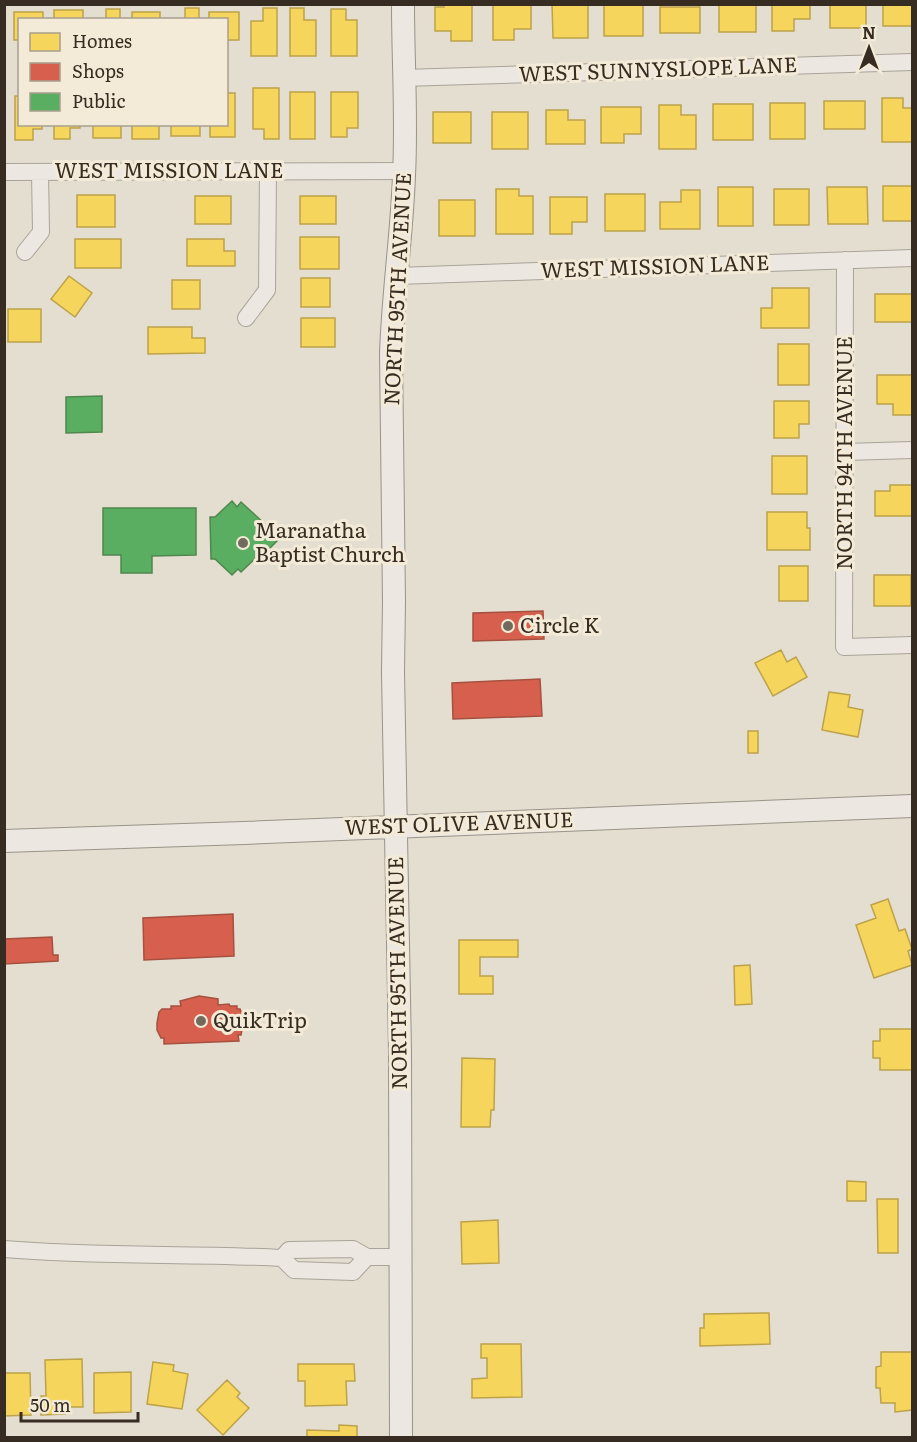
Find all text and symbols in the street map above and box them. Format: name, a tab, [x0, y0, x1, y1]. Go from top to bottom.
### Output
legend	[18, 18, 228, 126]
north arrow	[839, 18, 899, 78]
text: N	[862, 20, 876, 44]
text: Homes	[72, 27, 132, 54]
street label: WEST SUNNYSLOPE LANE	[518, 47, 798, 88]
text: Shops	[72, 57, 124, 84]
text: Public	[72, 87, 126, 114]
street label: WEST MISSION LANE	[55, 153, 283, 184]
street label: NORTH 95TH AVENUE	[374, 172, 417, 406]
street label: WEST MISSION LANE	[540, 245, 770, 284]
street label: NORTH 94TH AVENUE	[827, 336, 858, 570]
place label: Maranatha Baptist Church	[255, 513, 405, 568]
marker: Maranatha Baptist Church	[236, 536, 250, 550]
place label: Circle K	[520, 608, 600, 639]
marker: Circle K	[501, 619, 515, 633]
street label: WEST OLIVE AVENUE	[344, 802, 574, 841]
street label: NORTH 95TH AVENUE	[378, 856, 413, 1090]
place label: QuikTrip	[213, 1003, 307, 1034]
marker: QuikTrip	[194, 1014, 208, 1028]
scale bar	[21, 1385, 138, 1423]
text: 50 m	[30, 1391, 71, 1418]

